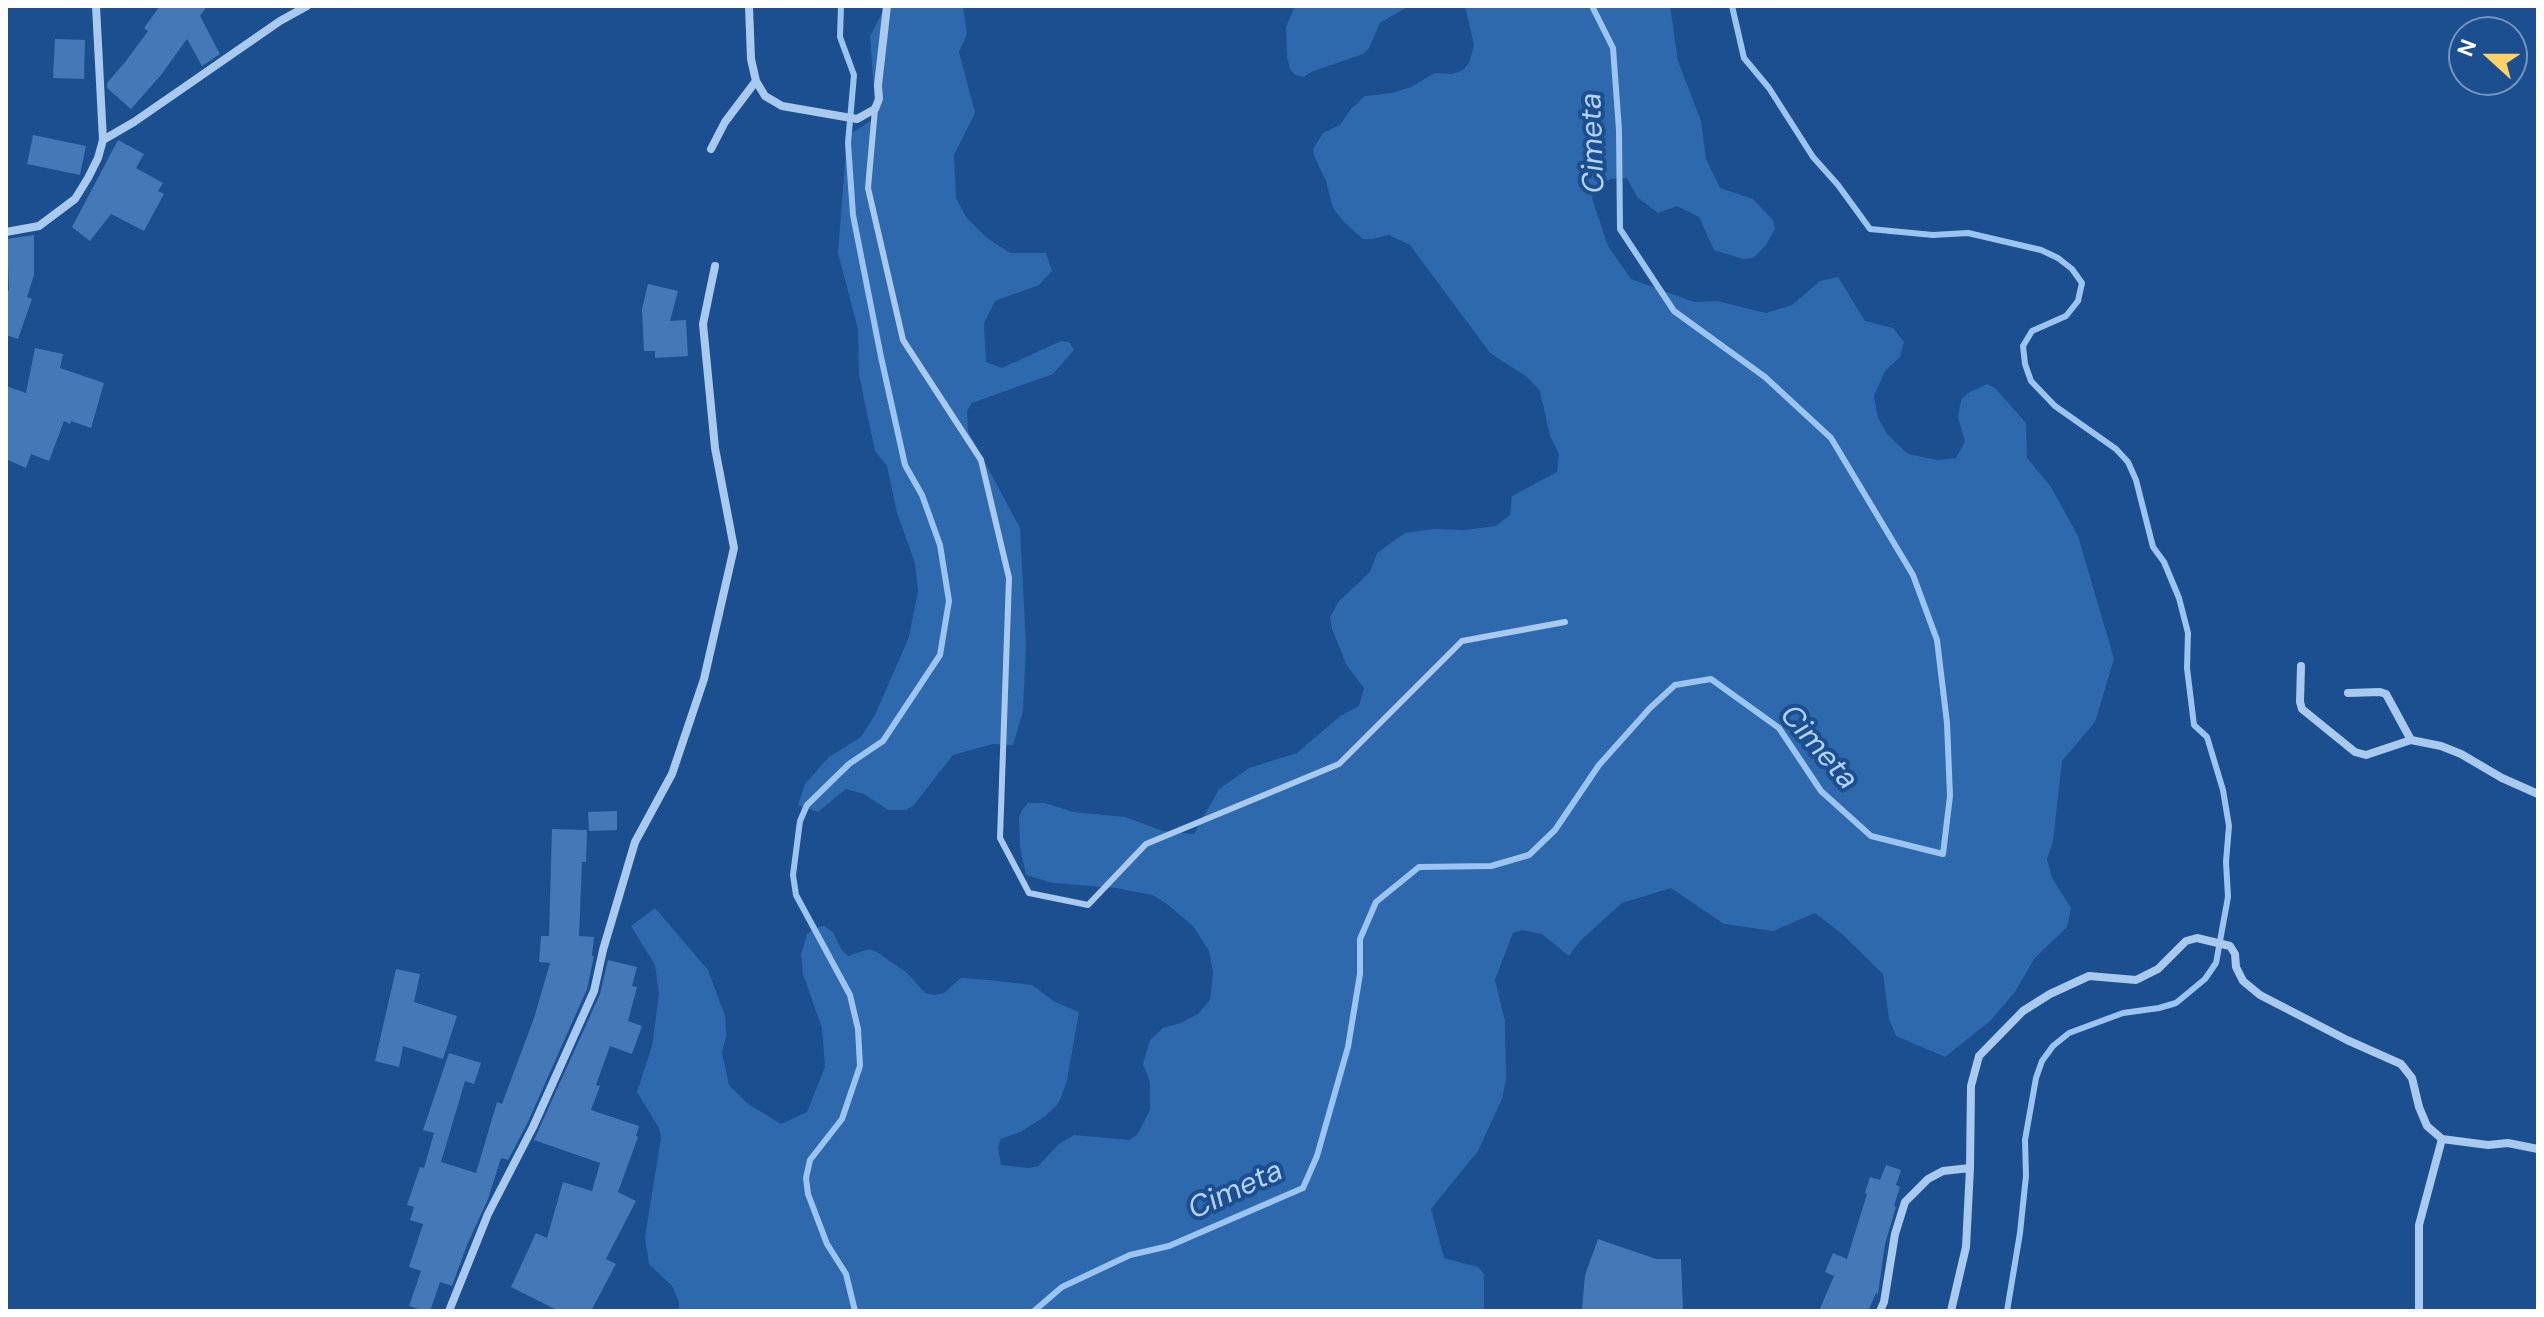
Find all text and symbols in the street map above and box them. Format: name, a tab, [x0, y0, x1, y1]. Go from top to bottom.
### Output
north arrow	[2448, 16, 2528, 96]
text: N	[2451, 35, 2483, 61]
water label: Cimeta	[1574, 92, 1614, 194]
water label: Cimeta	[1771, 698, 1865, 798]
water label: Cimeta	[1183, 1153, 1289, 1229]

